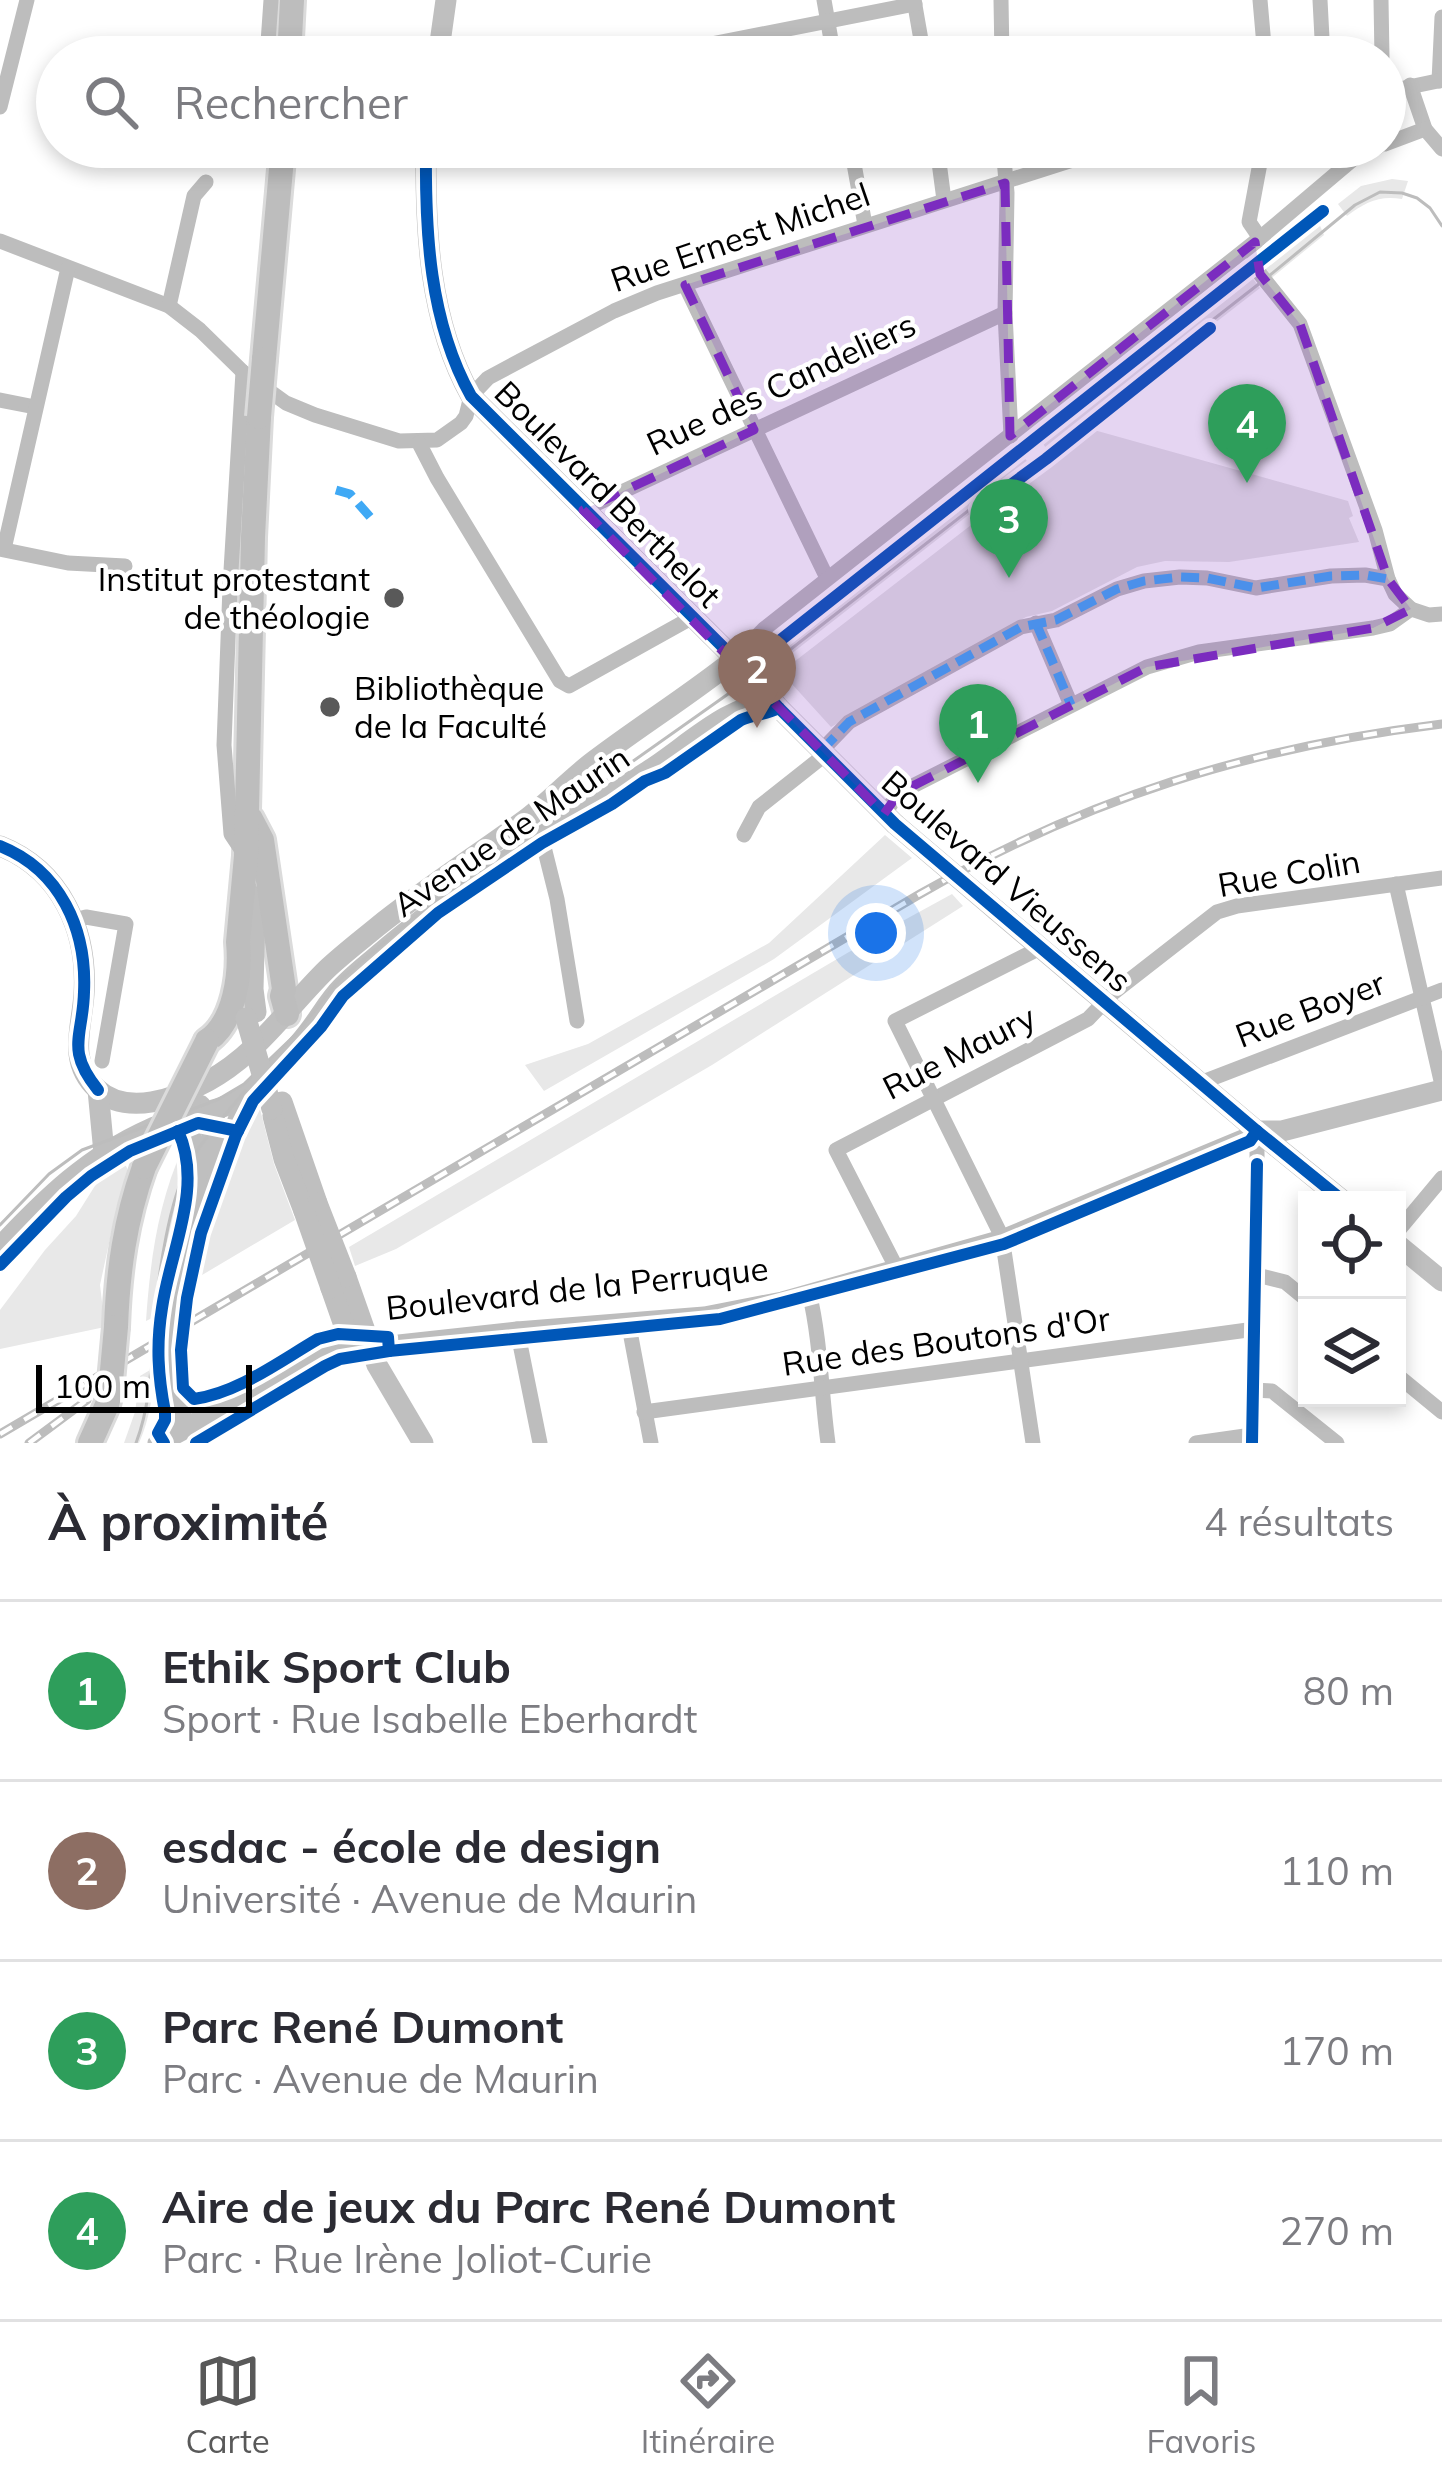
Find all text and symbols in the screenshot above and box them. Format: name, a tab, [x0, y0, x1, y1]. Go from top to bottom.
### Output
search box	[36, 36, 1406, 168]
icon: search	[78, 69, 144, 135]
text: Rechercher	[174, 74, 408, 130]
street label: Rue Ernest Michel	[605, 173, 875, 300]
street label: Rue des Candeliers	[640, 303, 922, 464]
street label: Boulevard Berthelot	[487, 372, 730, 615]
pin: 4	[1208, 384, 1286, 483]
pin: 3	[970, 479, 1048, 578]
place label: Institut protestant de théologie	[98, 558, 370, 637]
marker: Institut protestant de théologie	[381, 585, 407, 611]
pin: 2	[718, 629, 796, 728]
place label: Bibliothèque de la Faculté	[354, 667, 547, 746]
pin: 1	[939, 684, 1017, 783]
marker: Bibliothèque de la Faculté	[317, 694, 343, 720]
street label: Avenue de Maurin	[385, 736, 637, 925]
street label: Boulevard Vieussens	[874, 761, 1141, 1000]
street label: Rue Colin	[1215, 840, 1363, 905]
your location	[846, 903, 906, 963]
street label: Rue Boyer	[1229, 961, 1390, 1056]
street label: Rue Maury	[875, 995, 1042, 1108]
map controls	[1298, 1191, 1406, 1407]
button: locate	[1298, 1191, 1406, 1299]
street label: Boulevard de la Perruque	[384, 1247, 770, 1328]
street label: Rue des Boutons d'Or	[779, 1297, 1112, 1384]
button: layers	[1298, 1299, 1406, 1407]
scale bar	[36, 1359, 252, 1412]
text: 100 m	[54, 1365, 151, 1406]
text: À proximité	[48, 1489, 329, 1553]
text: 4 résultats	[1204, 1497, 1394, 1546]
text: Ethik Sport Club	[162, 1638, 511, 1694]
text: 1	[75, 1666, 99, 1715]
text: 80 m	[1303, 1666, 1394, 1715]
text: Sport · Rue Isabelle Eberhardt	[162, 1694, 697, 1743]
text: esdac - école de design	[162, 1818, 661, 1874]
text: 2	[75, 1846, 99, 1895]
text: 110 m	[1279, 1846, 1394, 1895]
text: Université · Avenue de Maurin	[162, 1874, 697, 1923]
text: Parc René Dumont	[162, 1998, 563, 2054]
text: 3	[75, 2026, 99, 2075]
text: 170 m	[1279, 2026, 1394, 2075]
text: Parc · Avenue de Maurin	[162, 2054, 599, 2103]
text: Aire de jeux du Parc René Dumont	[162, 2178, 895, 2234]
text: 4	[75, 2206, 99, 2255]
text: 270 m	[1279, 2206, 1394, 2255]
text: Parc · Rue Irène Joliot-Curie	[162, 2234, 652, 2283]
tab: Carte	[186, 2348, 270, 2461]
tab: Itinéraire	[641, 2348, 775, 2461]
tab: Favoris	[1147, 2348, 1256, 2461]

